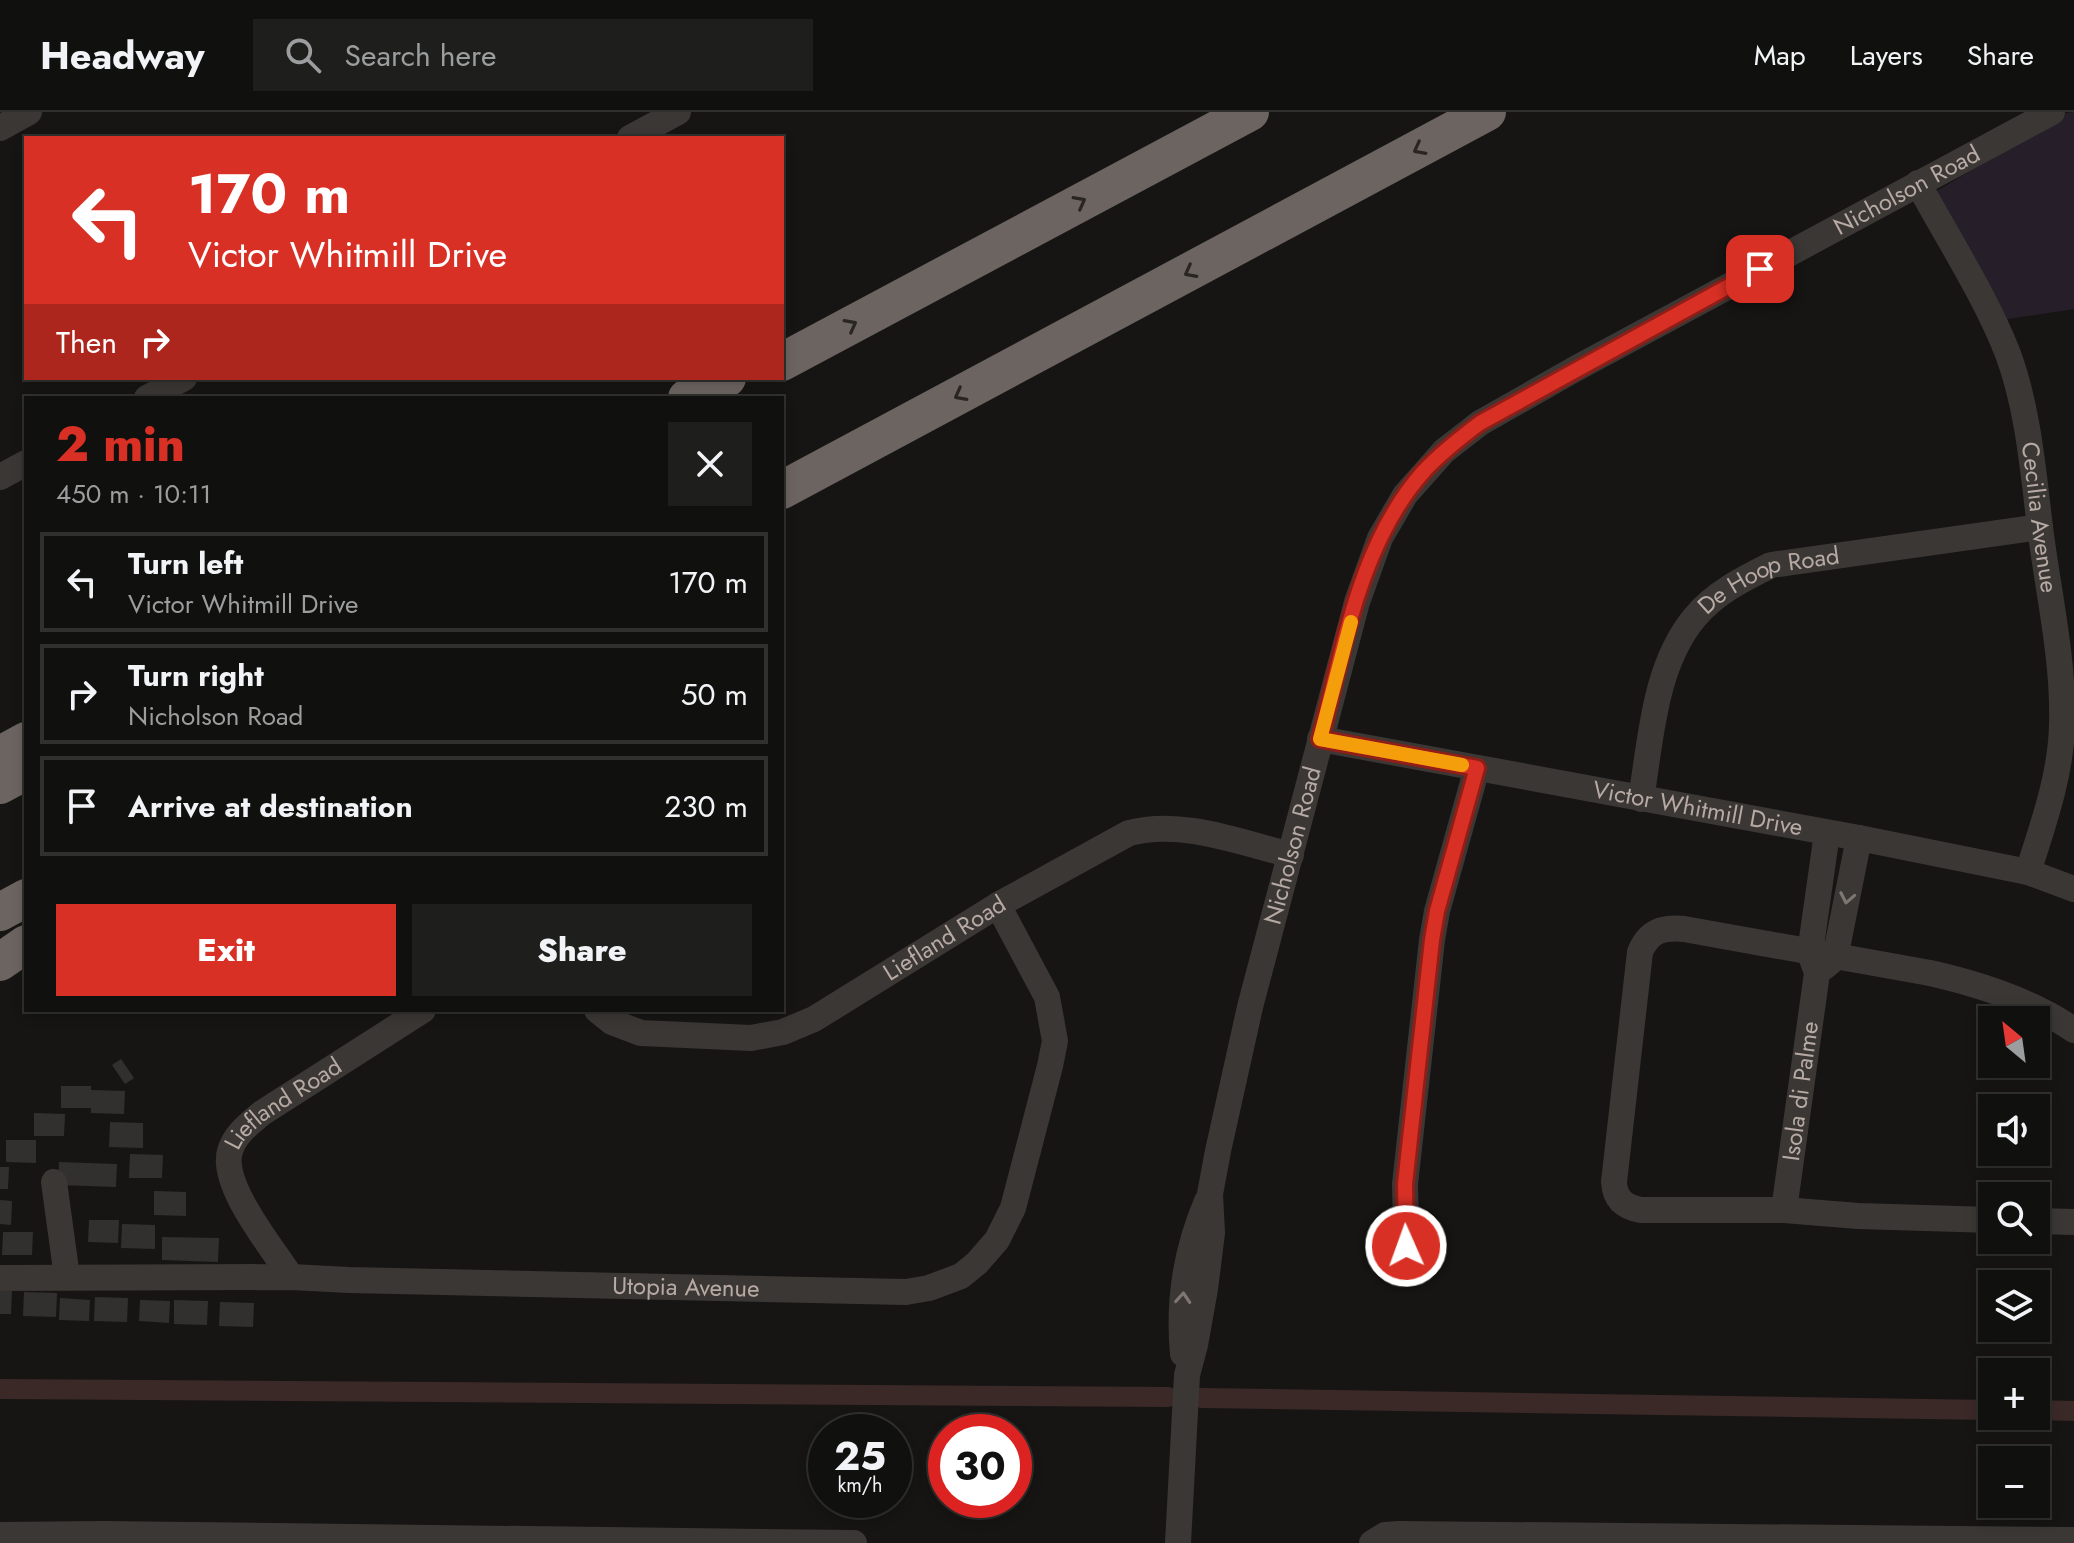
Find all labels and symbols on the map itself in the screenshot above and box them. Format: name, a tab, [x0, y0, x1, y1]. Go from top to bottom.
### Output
street label: Nicholson Road	[1827, 136, 1986, 244]
one-way arrow	[1412, 139, 1427, 154]
one-way arrow	[1072, 197, 1086, 212]
pin	[1726, 235, 1794, 303]
one-way arrow	[1183, 262, 1198, 277]
one-way arrow	[842, 319, 857, 334]
one-way arrow	[954, 385, 969, 400]
street label: Cecilia Avenue	[2012, 439, 2067, 595]
street label: De Hoop Road	[1689, 538, 1842, 622]
street label: Nicholson Road	[1255, 763, 1330, 928]
street label: Victor Whitmill Drive	[1590, 771, 1806, 844]
street label: Liefland Road	[876, 886, 1012, 989]
one-way arrow	[1840, 892, 1857, 905]
north arrow	[1978, 1006, 2050, 1078]
street label: Isola di Palme	[1773, 1019, 1827, 1163]
street label: Liefland Road	[215, 1048, 348, 1155]
position arrow	[1364, 1204, 1448, 1288]
street label: Utopia Avenue	[612, 1268, 760, 1306]
one-way arrow	[1174, 1291, 1191, 1304]
speed limit sign: 30	[928, 1414, 1032, 1518]

